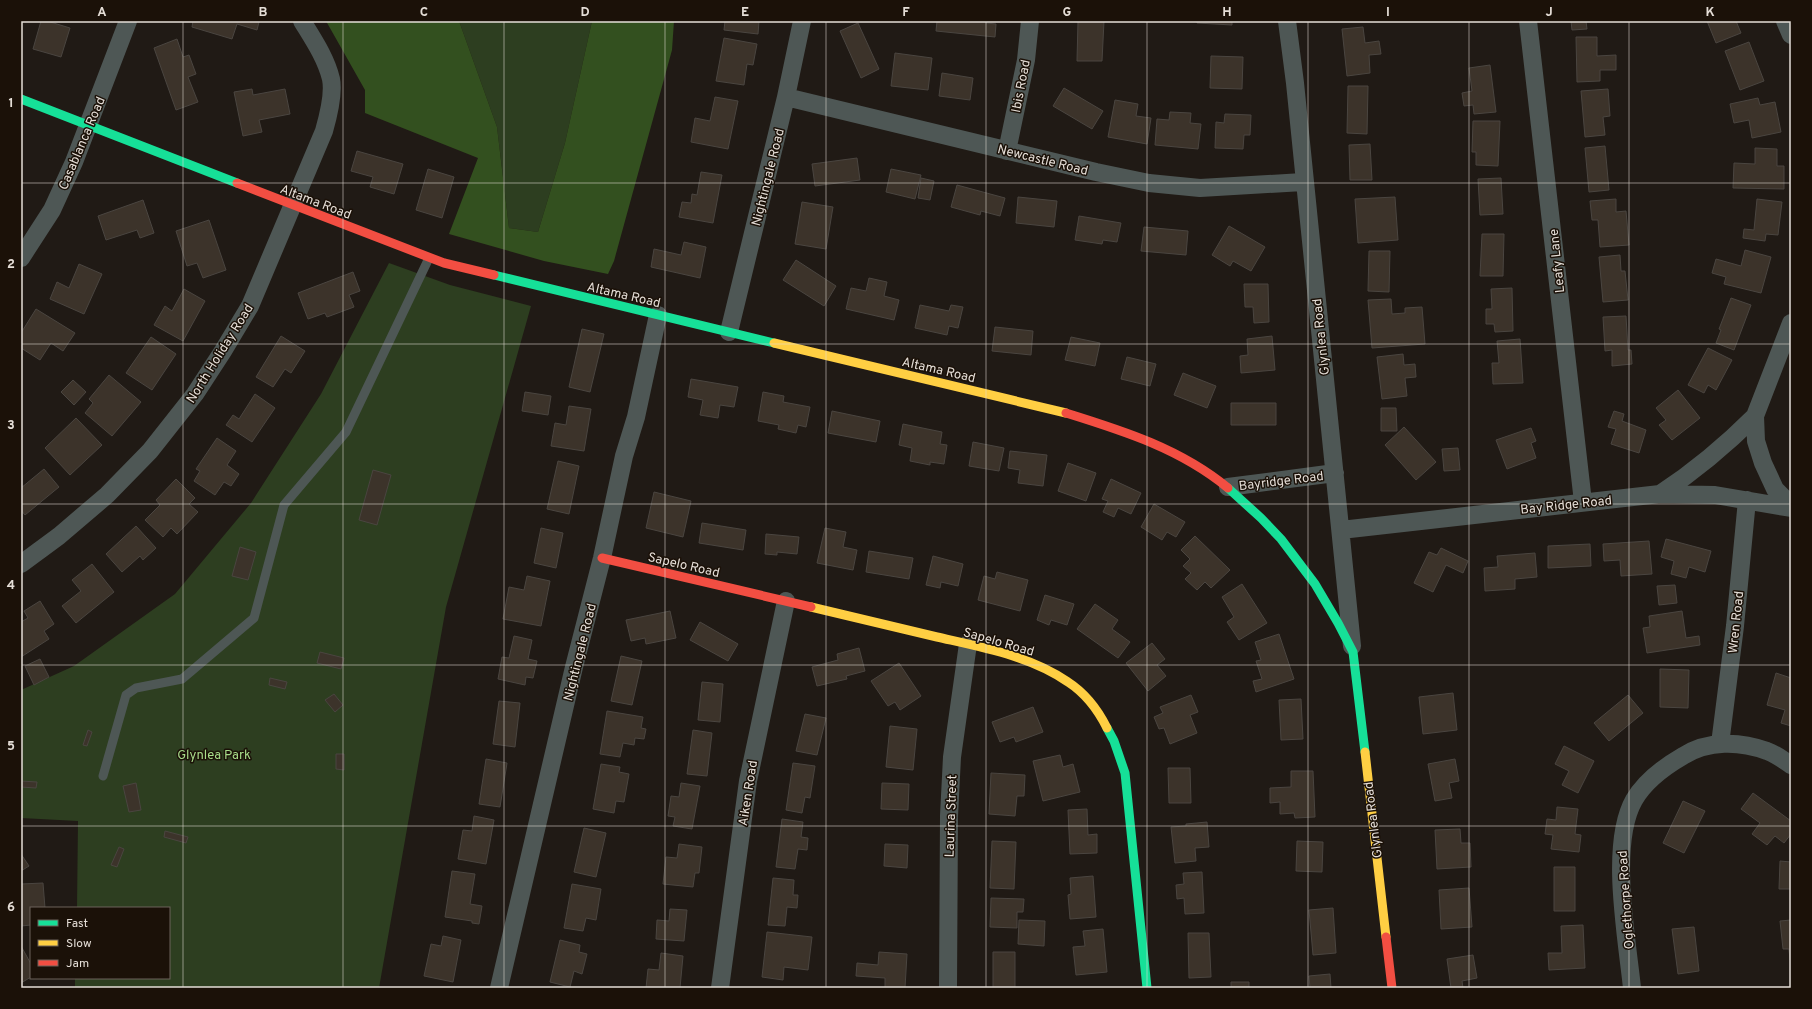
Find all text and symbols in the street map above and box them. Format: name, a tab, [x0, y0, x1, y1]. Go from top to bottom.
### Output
text: A	[97, 5, 107, 21]
text: B	[259, 5, 268, 21]
text: C	[420, 5, 428, 21]
text: D	[580, 5, 590, 21]
text: E	[741, 5, 749, 21]
text: F	[902, 5, 910, 21]
text: G	[1063, 5, 1072, 21]
text: H	[1222, 5, 1232, 21]
text: I	[1386, 5, 1390, 21]
text: J	[1545, 5, 1553, 21]
text: K	[1705, 5, 1715, 21]
street label: Ibis Road	[1009, 59, 1035, 114]
street label: Casablanca Road	[56, 95, 110, 193]
text: 1	[8, 96, 14, 112]
street label: Nightingale Road	[749, 127, 789, 228]
street label: Newcastle Road	[996, 142, 1089, 180]
street label: Altama Road	[277, 182, 353, 224]
street label: Leafy Lane	[1547, 228, 1569, 294]
text: 2	[7, 257, 15, 273]
street label: Altama Road	[585, 280, 662, 312]
street label: Glynlea Road	[1310, 298, 1334, 376]
street label: North Holiday Road	[184, 302, 258, 407]
street label: Altama Road	[900, 355, 977, 387]
text: 3	[7, 418, 15, 434]
street label: Bayridge Road	[1238, 469, 1325, 495]
street label: Bay Ridge Road	[1520, 493, 1613, 519]
street label: Sapelo Road	[646, 550, 721, 582]
text: 4	[7, 578, 15, 594]
street label: Wren Road	[1726, 590, 1748, 654]
street label: Nightingale Road	[561, 602, 601, 703]
street label: Sapelo Road	[961, 625, 1036, 661]
text: 5	[7, 739, 15, 755]
park label: Glynlea Park	[177, 748, 251, 764]
street label: Aiken Road	[736, 759, 762, 827]
street label: Laurina Street	[943, 774, 961, 858]
street label: Glynlea Road	[1361, 781, 1387, 859]
street label: Oglethorpe Road	[1616, 850, 1638, 950]
text: 6	[7, 900, 15, 916]
legend	[30, 907, 170, 979]
text: Fast	[66, 916, 88, 932]
text: Slow	[66, 936, 92, 952]
text: Jam	[66, 956, 89, 972]

